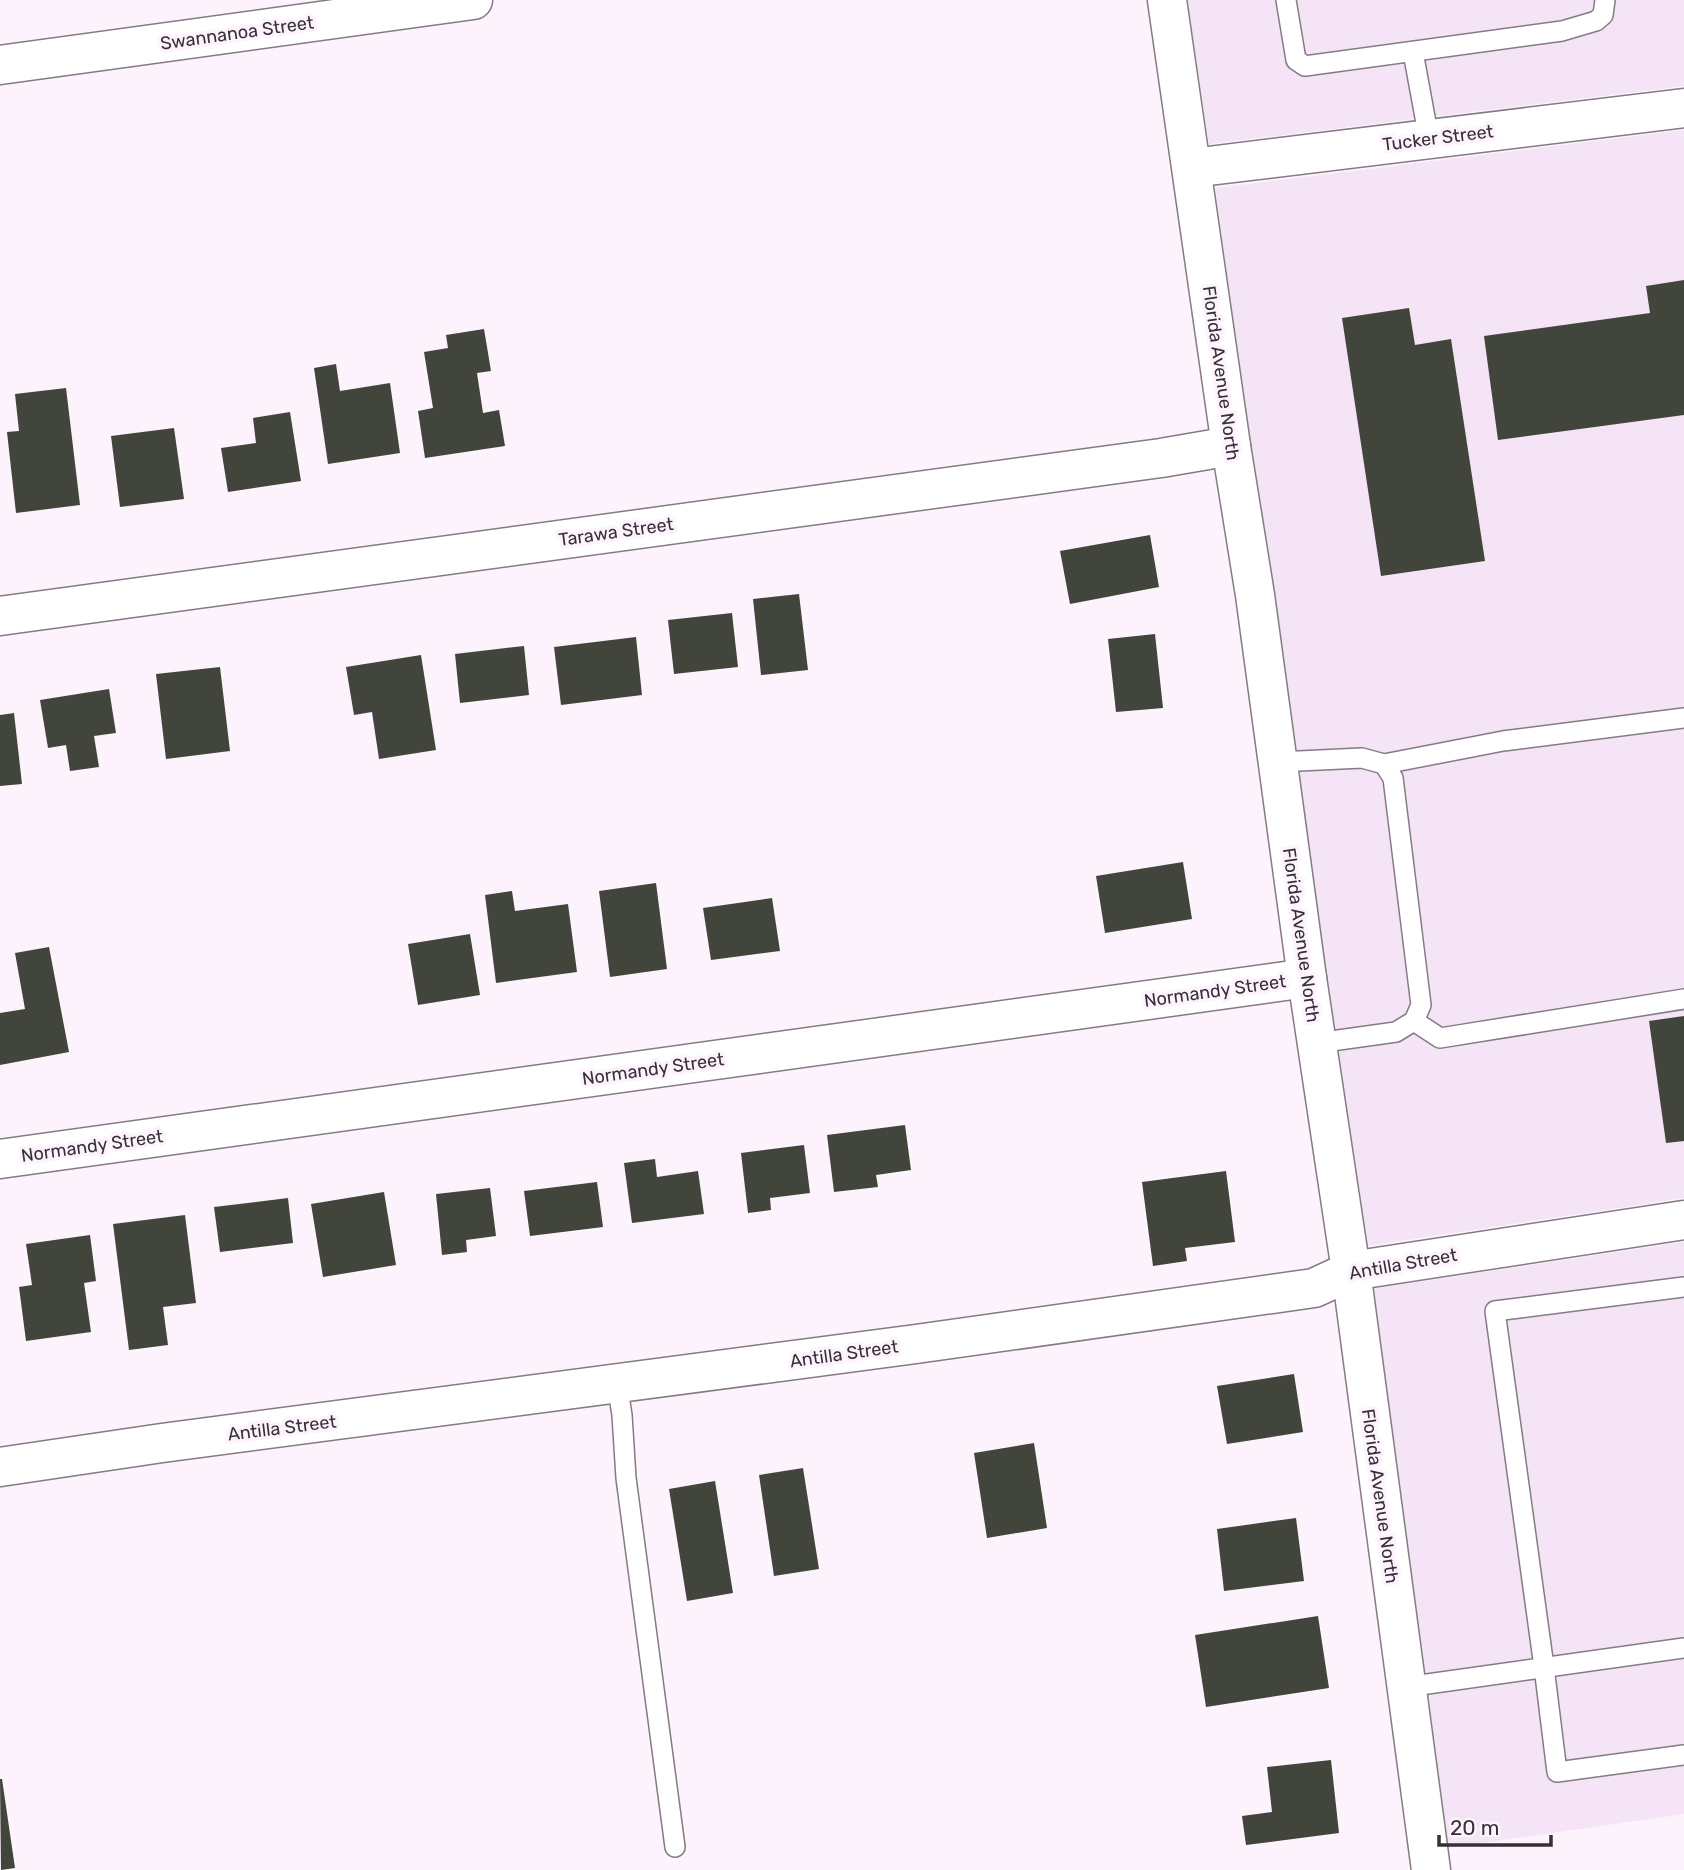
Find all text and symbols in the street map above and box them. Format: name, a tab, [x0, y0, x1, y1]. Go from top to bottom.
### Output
street label: Swannanoa Street	[159, 11, 315, 55]
street label: Tucker Street	[1381, 120, 1495, 156]
street label: Florida Avenue North	[1198, 284, 1244, 462]
street label: Tarawa Street	[557, 513, 675, 551]
street label: Florida Avenue North	[1278, 846, 1324, 1024]
street label: Normandy Street	[1143, 970, 1287, 1012]
street label: Normandy Street	[581, 1048, 725, 1090]
street label: Normandy Street	[20, 1125, 164, 1167]
street label: Antilla Street	[1347, 1244, 1459, 1284]
street label: Antilla Street	[788, 1335, 900, 1373]
street label: Florida Avenue North	[1357, 1407, 1403, 1585]
street label: Antilla Street	[226, 1410, 338, 1446]
scale bar	[1439, 1804, 1551, 1848]
text: 20 m	[1450, 1815, 1499, 1840]

